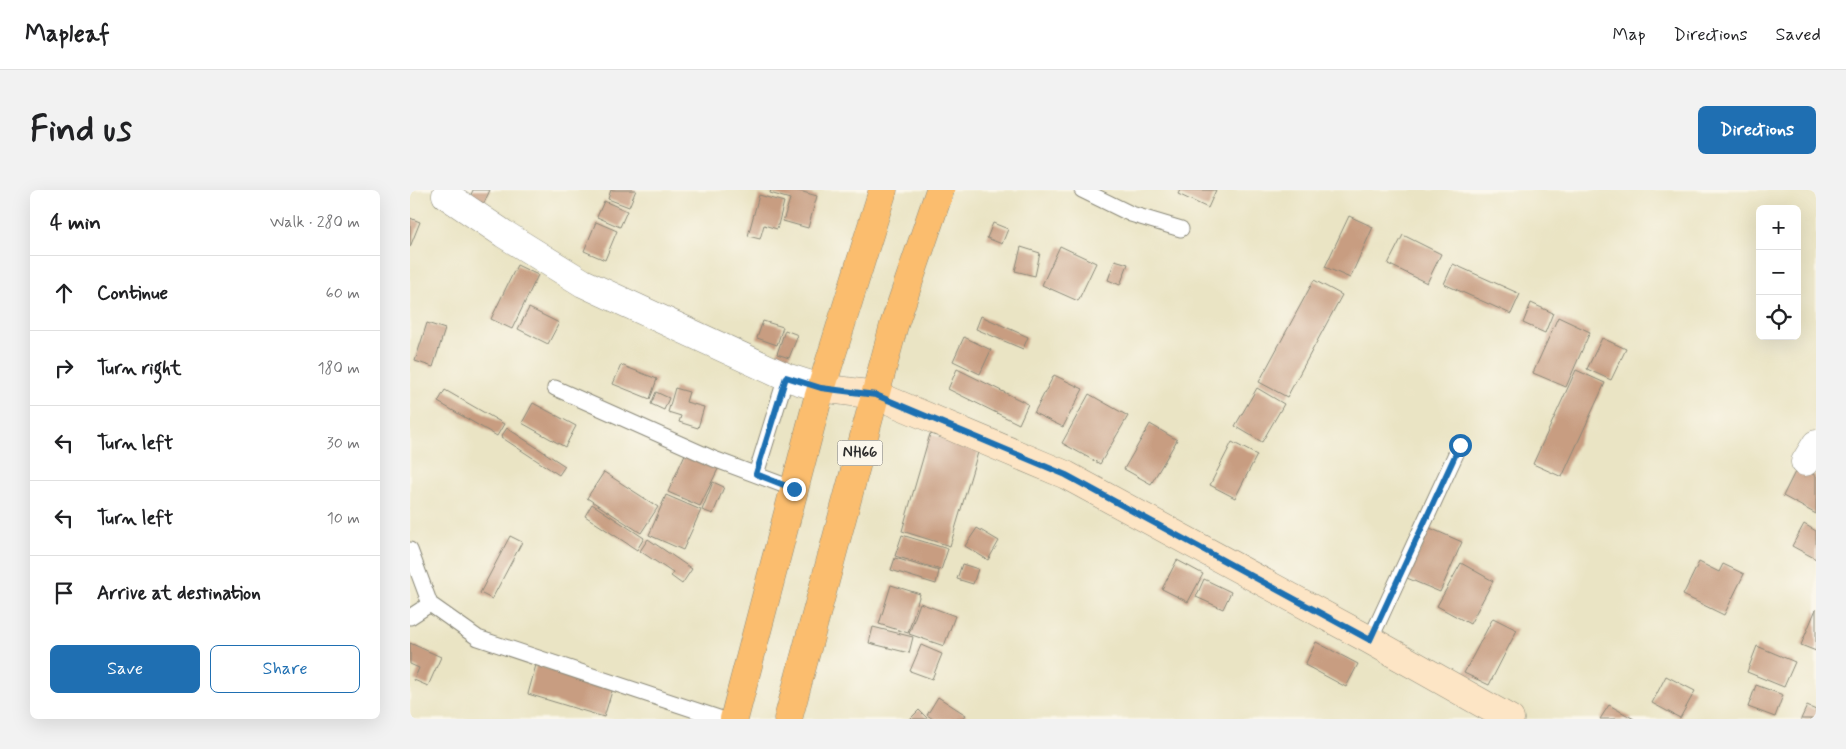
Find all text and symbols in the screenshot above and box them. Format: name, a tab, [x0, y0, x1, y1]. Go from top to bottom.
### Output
text: Mapleaf	[25, 19, 110, 50]
text: Map	[1613, 23, 1646, 47]
text: Directions	[1674, 23, 1748, 47]
text: Saved	[1776, 23, 1821, 47]
button: Directions	[1698, 106, 1816, 154]
text: Find us	[30, 107, 132, 153]
map controls	[1756, 205, 1801, 340]
button: +	[1756, 205, 1801, 250]
text: 4 min	[50, 209, 101, 237]
text: Walk · 280 m	[270, 212, 360, 233]
button: −	[1756, 250, 1801, 295]
icon: ahead	[50, 279, 78, 307]
text: Continue	[97, 281, 168, 306]
text: 60 m	[326, 283, 360, 304]
button: locate	[1756, 295, 1801, 340]
icon: right	[50, 354, 78, 382]
text: Turn right	[97, 356, 181, 381]
text: 180 m	[317, 358, 360, 379]
icon: left	[50, 429, 78, 457]
text: Turn left	[97, 431, 173, 456]
text: 30 m	[327, 433, 360, 454]
route start	[1449, 434, 1472, 457]
road number: NH66	[838, 440, 882, 466]
route end	[783, 478, 806, 501]
icon: left	[50, 504, 78, 532]
text: Turn left	[97, 506, 173, 531]
text: 10 m	[327, 508, 360, 529]
icon: arrive	[50, 579, 78, 607]
text: Arrive at destination	[97, 581, 261, 606]
button: Save	[50, 645, 200, 693]
button: Share	[210, 645, 360, 693]

